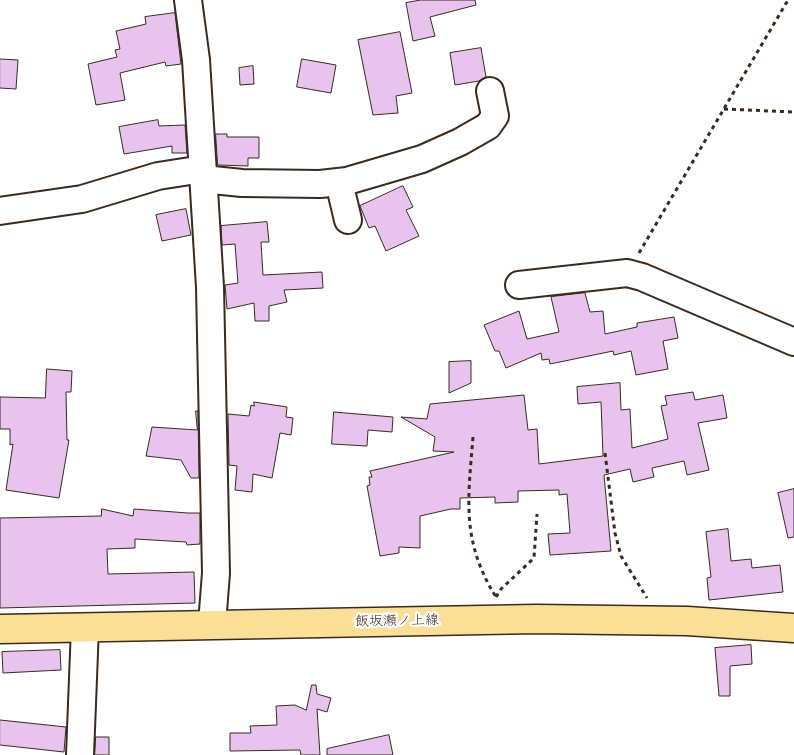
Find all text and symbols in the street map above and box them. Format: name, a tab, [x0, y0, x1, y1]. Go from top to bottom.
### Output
street label: 飯坂瀬ノ上線	[355, 612, 439, 630]

